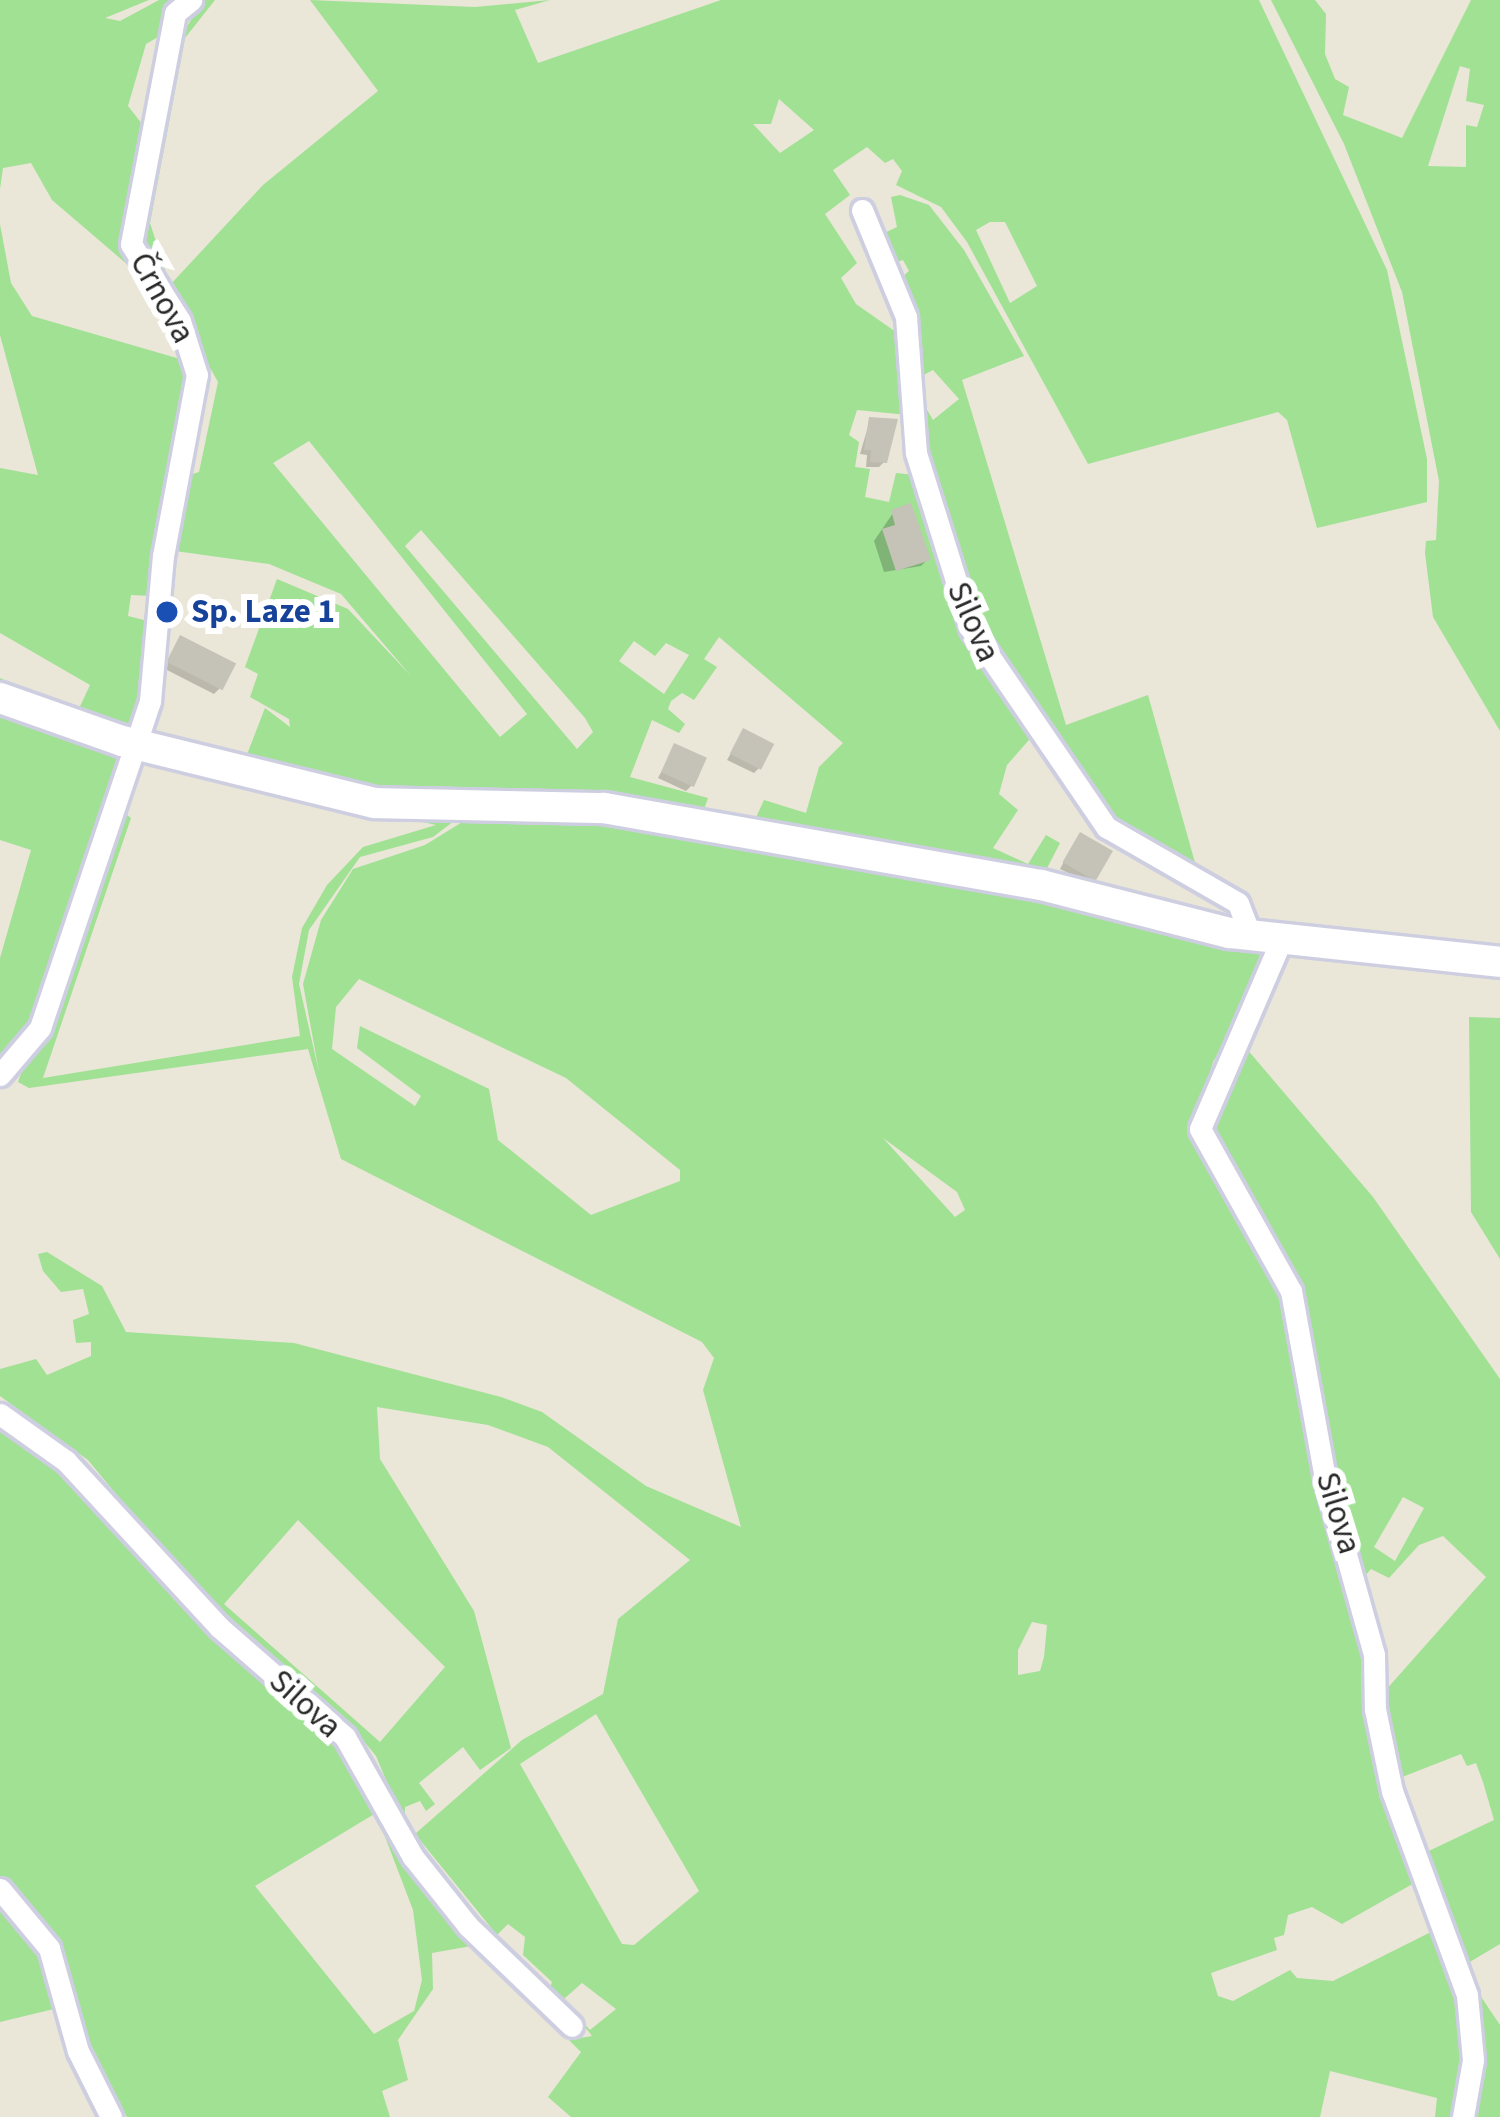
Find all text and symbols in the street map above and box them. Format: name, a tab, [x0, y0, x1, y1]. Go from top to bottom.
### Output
street label: Črnova	[121, 246, 203, 350]
street label: Silova	[938, 576, 1008, 668]
place label: Sp. Laze 1	[191, 592, 335, 632]
marker: Sp. Laze 1	[154, 599, 180, 625]
street label: Silova	[1307, 1467, 1369, 1559]
street label: Silova	[261, 1661, 349, 1747]

